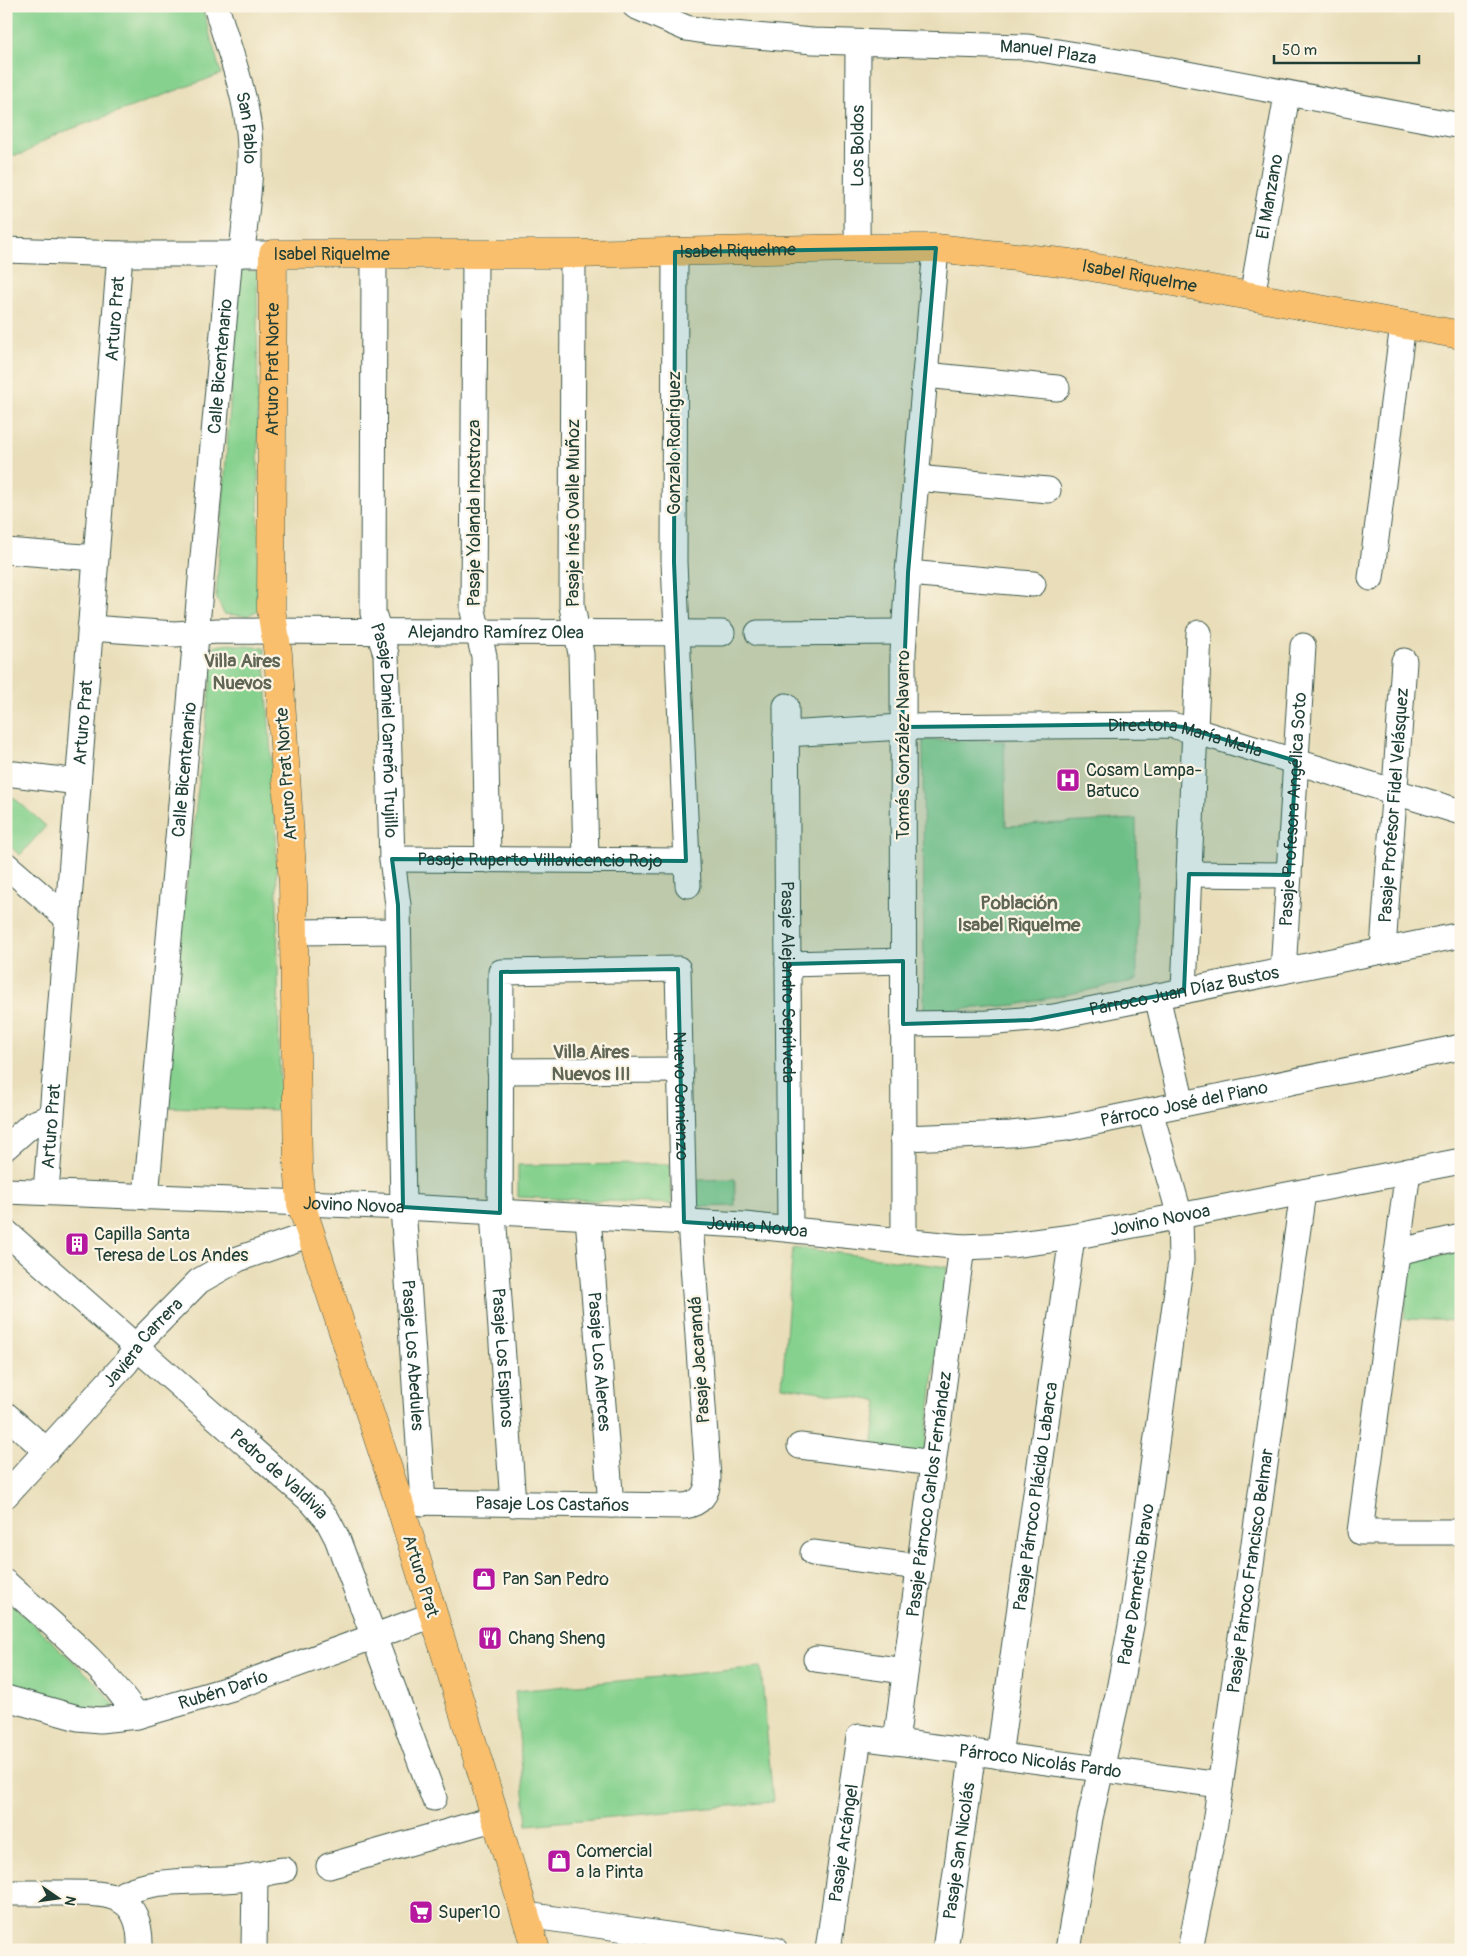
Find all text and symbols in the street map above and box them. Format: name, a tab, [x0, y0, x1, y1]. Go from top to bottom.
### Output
scale bar	[1274, 32, 1420, 64]
street label: Manuel Plaza	[1000, 35, 1098, 70]
text: 50 m	[1282, 41, 1317, 60]
street label: San Pablo	[230, 89, 261, 164]
street label: Los Boldos	[846, 105, 870, 187]
street label: El Manzano	[1251, 152, 1289, 241]
street label: Isabel Riquelme	[679, 238, 796, 264]
street label: Isabel Riquelme	[273, 243, 390, 266]
street label: Isabel Riquelme	[1080, 254, 1199, 298]
street label: Arturo Prat	[101, 275, 130, 362]
street label: Calle Bicentenario	[203, 297, 238, 435]
street label: Arturo Prat Norte	[261, 302, 285, 436]
street label: Gonzalo Rodríguez	[663, 371, 686, 515]
street label: Pasaje Inés Ovalle Muñoz	[562, 419, 585, 607]
street label: Pasaje Yolanda Inostroza	[463, 420, 486, 606]
street label: Pasaje Daniel Carreño Trujillo	[365, 620, 402, 839]
street label: Alejandro Ramírez Olea	[407, 621, 584, 644]
district label: Villa Aires Nuevos	[204, 649, 281, 695]
street label: Tomás González Navarro	[892, 650, 915, 840]
street label: Arturo Prat	[69, 678, 98, 766]
street label: Pasaje Profesor Fidel Velásquez	[1374, 687, 1414, 924]
street label: Pasaje Profesora Angélica Soto	[1275, 691, 1312, 927]
street label: Calle Bicentenario	[167, 701, 202, 838]
street label: Arturo Prat Norte	[270, 706, 303, 841]
street label: Directora María Mella	[1108, 714, 1265, 763]
place label: Cosam Lampa- Batuco	[1086, 759, 1202, 803]
hospital icon: Cosam Lampa- Batuco	[1055, 767, 1081, 793]
street label: Pasaje Ruperto Villavicencio Rojo	[417, 848, 663, 873]
street label: Pasaje Alejandro Sepúlveda	[775, 881, 800, 1083]
district label: Población Isabel Riquelme	[958, 891, 1081, 937]
street label: Párroco Juan Díaz Bustos	[1087, 961, 1281, 1022]
street label: Nuevo Comienzo	[667, 1031, 694, 1161]
district label: Villa Aires Nuevos III	[551, 1040, 631, 1086]
street label: Párroco José del Piano	[1098, 1076, 1270, 1133]
street label: Arturo Prat	[37, 1082, 66, 1170]
street label: Jovino Novoa	[302, 1192, 405, 1219]
street label: Jovino Novoa	[1108, 1199, 1212, 1241]
street label: Jovino Novoa	[706, 1212, 809, 1243]
place label: Capilla Santa Teresa de Los Andes	[94, 1223, 248, 1267]
building icon: Capilla Santa Teresa de Los Andes	[64, 1231, 90, 1257]
street label: Pasaje Los Abedules	[396, 1279, 429, 1431]
street label: Pasaje Los Espinos	[486, 1287, 519, 1428]
street label: Pasaje Los Alerces	[582, 1291, 616, 1432]
street label: Javiera Carrera	[98, 1293, 188, 1393]
street label: Pasaje Jacarandá	[684, 1296, 715, 1424]
street label: Pasaje Párroco Carlos Fernández	[902, 1370, 957, 1619]
street label: Pasaje Párroco Plácido Labarca	[1009, 1381, 1063, 1613]
street label: Pedro de Valdivia	[225, 1424, 333, 1524]
street label: Pasaje Párroco Francisco Belmar	[1222, 1447, 1279, 1695]
street label: Pasaje Los Castaños	[475, 1492, 629, 1517]
street label: Padre Demetrio Bravo	[1113, 1502, 1160, 1667]
street label: Arturo Prat	[397, 1532, 444, 1621]
shop icon: Pan San Pedro	[471, 1566, 497, 1592]
place label: Pan San Pedro	[502, 1568, 609, 1591]
restaurant icon: Chang Sheng	[477, 1625, 503, 1651]
place label: Chang Sheng	[508, 1627, 605, 1650]
street label: Rubén Darío	[176, 1665, 272, 1715]
street label: Párroco Nicolás Pardo	[957, 1739, 1123, 1784]
street label: Pasaje San Nicolás	[938, 1781, 981, 1921]
street label: Pasaje Arcángel	[824, 1783, 864, 1904]
place label: Comercial a la Pinta	[576, 1840, 653, 1884]
shop icon: Comercial a la Pinta	[546, 1848, 572, 1874]
north arrow	[32, 1874, 82, 1924]
text: N	[61, 1894, 80, 1907]
supermarket icon: Super10	[408, 1899, 434, 1925]
place label: Super10	[438, 1901, 501, 1924]

